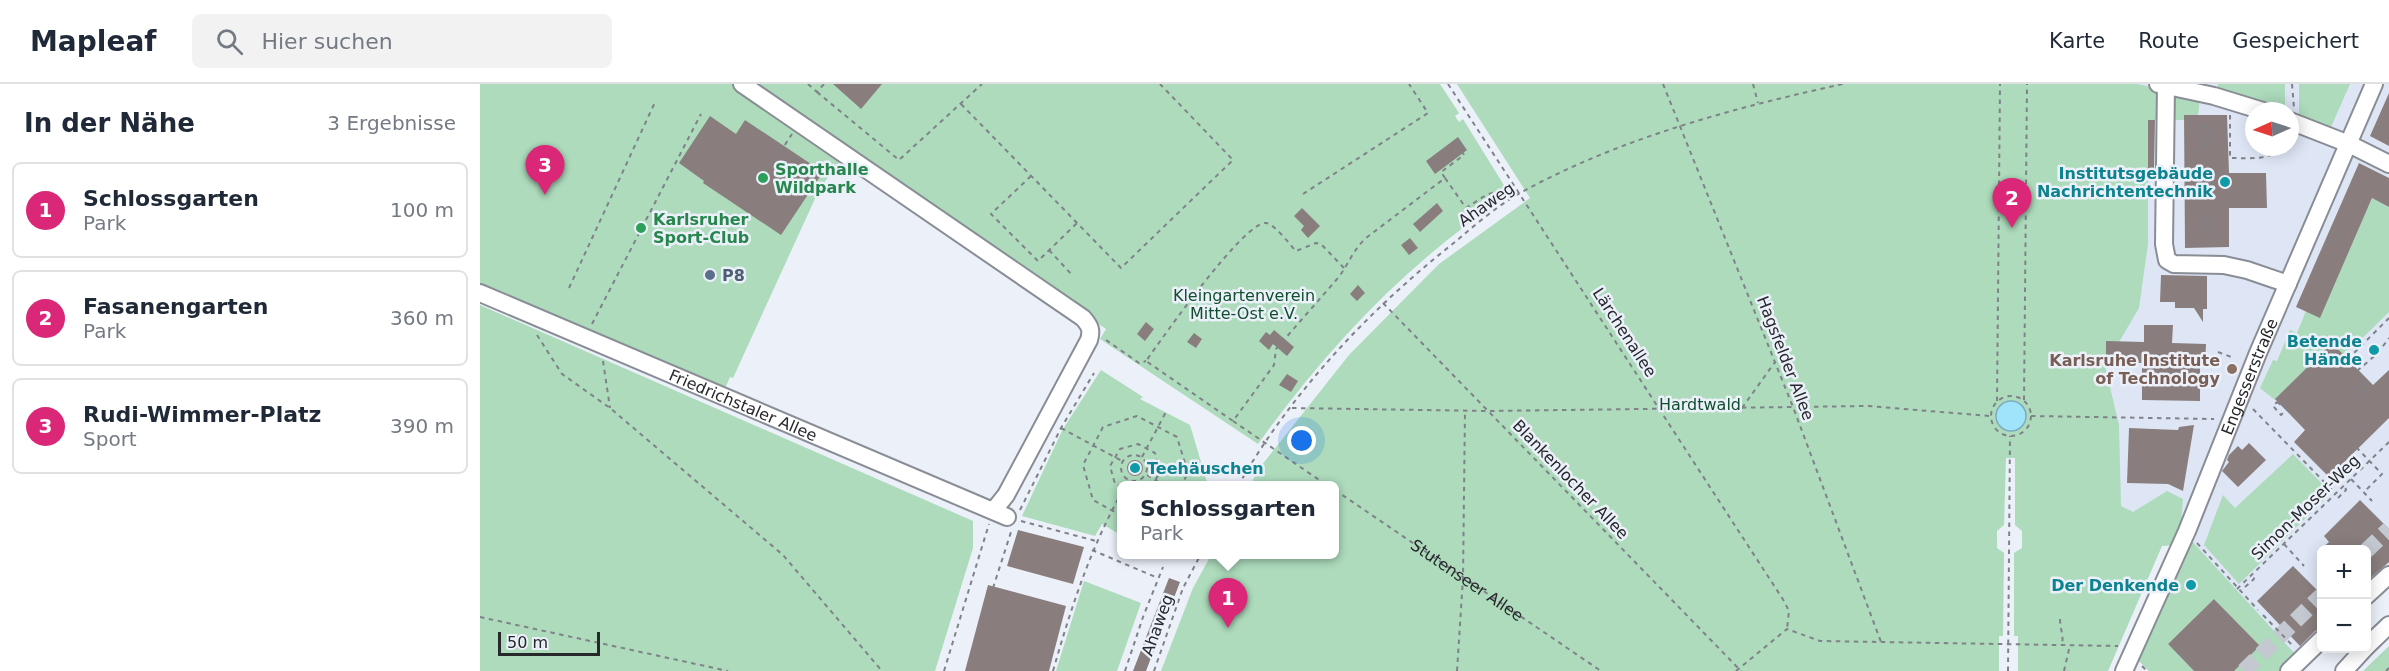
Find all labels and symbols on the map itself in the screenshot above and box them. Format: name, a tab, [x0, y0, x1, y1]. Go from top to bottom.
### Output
north arrow	[2245, 102, 2299, 156]
pin: 3	[526, 146, 564, 195]
place label: Sporthalle Wildpark	[775, 160, 869, 197]
place label: Institutsgebäude Nachrichtentechnik	[2037, 164, 2213, 201]
marker: Sporthalle Wildpark	[756, 171, 770, 185]
marker: Institutsgebäude Nachrichtentechnik	[2218, 175, 2232, 189]
street label: Ahaweg	[1455, 178, 1518, 231]
pin: 2	[1992, 178, 2032, 228]
place label: Karlsruher Sport-Club	[653, 210, 749, 247]
marker: Karlsruher Sport-Club	[634, 221, 648, 235]
place label: P8	[722, 266, 745, 285]
marker: P8	[703, 268, 717, 282]
street label: Lärchenallee	[1589, 284, 1660, 380]
park label: Kleingartenverein Mitte-Ost e.V.	[1173, 286, 1315, 323]
street label: Hagsfelder Allee	[1753, 293, 1818, 423]
street label: Engesserstraße	[2217, 315, 2282, 438]
place label: Betende Hände	[2287, 332, 2362, 369]
marker: Betende Hände	[2367, 343, 2381, 357]
place label: Karlsruhe Institute of Technology	[2049, 351, 2221, 388]
marker: Karlsruhe Institute of Technology	[2225, 362, 2239, 376]
street label: Friedrichstaler Allee	[666, 365, 820, 445]
park label: Hardtwald	[1659, 395, 1741, 414]
street label: Blankenlocher Allee	[1509, 416, 1632, 543]
your location	[1287, 426, 1316, 455]
street label: Simon-Moser-Weg	[2247, 451, 2363, 564]
place label: Teehäuschen	[1147, 459, 1264, 478]
marker: Teehäuschen	[1128, 461, 1142, 475]
street label: Stutenseer Allee	[1407, 535, 1527, 625]
place label: Der Denkende	[2051, 576, 2179, 595]
pin: 1	[1208, 578, 1248, 628]
marker: Der Denkende	[2184, 578, 2198, 592]
street label: Ahaweg	[1138, 592, 1177, 658]
scale bar	[498, 629, 600, 656]

